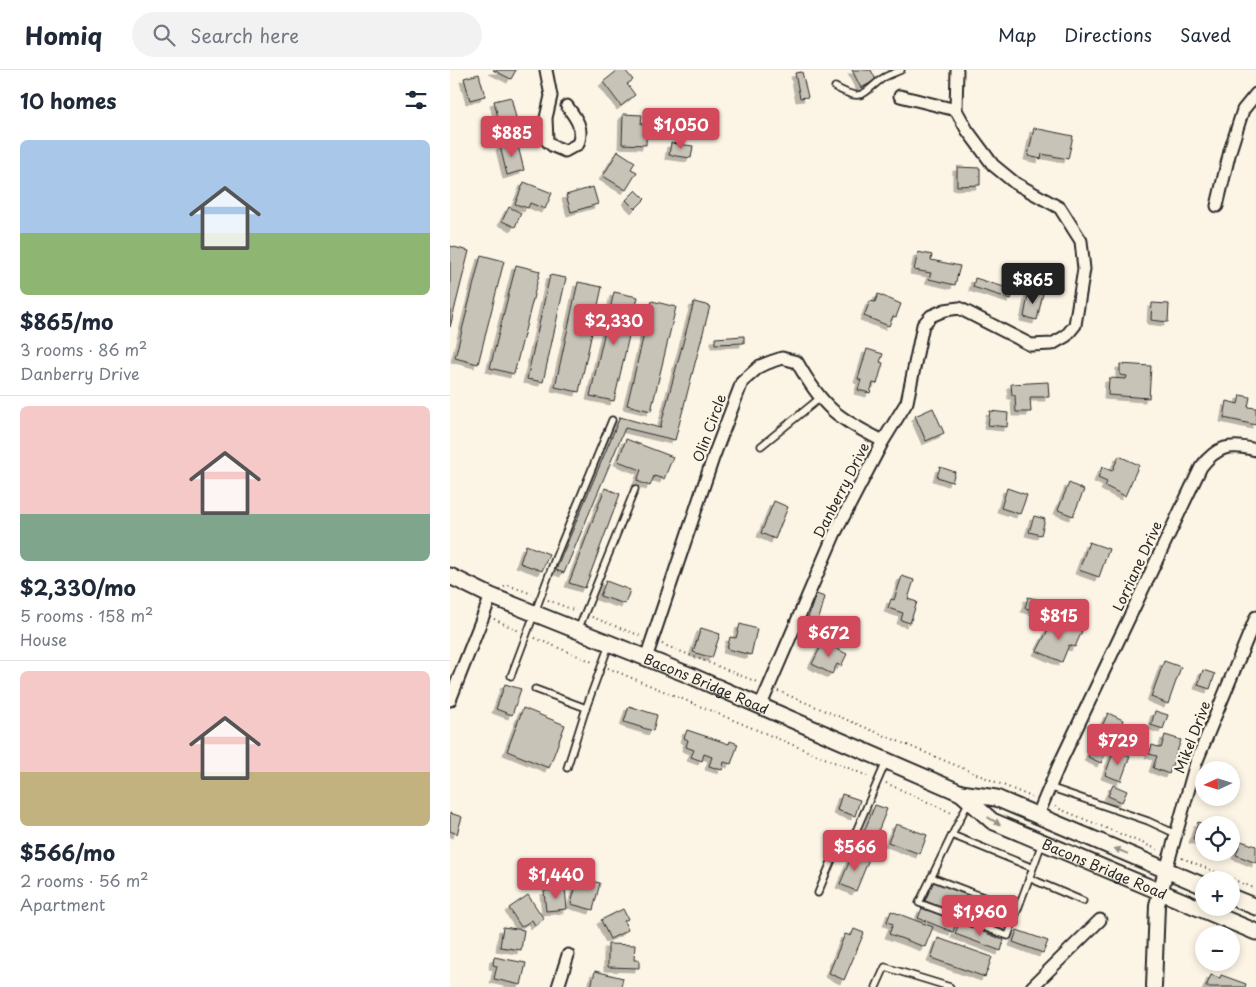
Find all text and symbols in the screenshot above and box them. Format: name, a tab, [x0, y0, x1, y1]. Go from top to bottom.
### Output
search box	[132, 12, 482, 57]
text: Homiq	[25, 17, 102, 53]
icon: search	[150, 21, 178, 49]
text: Search here	[190, 21, 299, 49]
text: Map	[998, 21, 1036, 48]
text: Directions	[1064, 21, 1152, 48]
text: Saved	[1180, 21, 1231, 48]
text: 10 homes	[20, 84, 117, 116]
icon: filters	[402, 86, 430, 114]
pin: $1,050	[640, 108, 722, 150]
text: $1,050	[653, 112, 709, 136]
pin: $885	[482, 116, 542, 158]
text: $885	[492, 120, 532, 144]
icon: home	[180, 173, 270, 263]
pin: $865	[1003, 262, 1063, 305]
text: $865	[1013, 267, 1053, 291]
pin: $2,330	[573, 304, 655, 346]
text: $865/mo	[20, 305, 113, 337]
text: $2,330	[585, 308, 643, 332]
text: 3 rooms · 86 m²	[20, 337, 147, 361]
text: Danberry Drive	[20, 361, 140, 385]
street label: Olin Circle	[687, 391, 731, 465]
icon: home	[180, 438, 270, 528]
street label: Danberry Drive	[808, 438, 874, 541]
street label: Lorriane Drive	[1107, 518, 1167, 614]
text: $2,330/mo	[20, 571, 136, 603]
pin: $815	[1029, 598, 1089, 641]
text: 5 rooms · 158 m²	[20, 603, 153, 627]
text: $815	[1040, 603, 1078, 627]
pin: $672	[799, 616, 859, 658]
text: $672	[808, 620, 850, 644]
text: House	[20, 627, 67, 651]
street label: Bacons Bridge Road	[641, 648, 772, 719]
street label: Mikel Drive	[1169, 698, 1215, 776]
icon: home	[180, 703, 270, 793]
pin: $729	[1088, 724, 1148, 766]
text: $729	[1098, 728, 1138, 752]
north arrow	[1195, 761, 1240, 806]
map controls	[1195, 761, 1240, 971]
button: locate	[1195, 816, 1240, 861]
one-way arrow	[987, 817, 1002, 825]
pin: $566	[825, 830, 885, 872]
street label: Bacons Bridge Road	[1039, 833, 1170, 904]
text: $566	[834, 834, 876, 858]
text: $566/mo	[20, 836, 115, 868]
one-way arrow	[1114, 847, 1129, 855]
pin: $1,440	[515, 858, 597, 900]
text: $1,440	[528, 862, 584, 886]
text: 2 rooms · 56 m²	[20, 868, 149, 892]
button: +	[1195, 871, 1240, 916]
text: Apartment	[20, 892, 105, 916]
pin: $1,960	[939, 894, 1021, 937]
text: $1,960	[953, 899, 1007, 923]
button: −	[1195, 926, 1240, 971]

